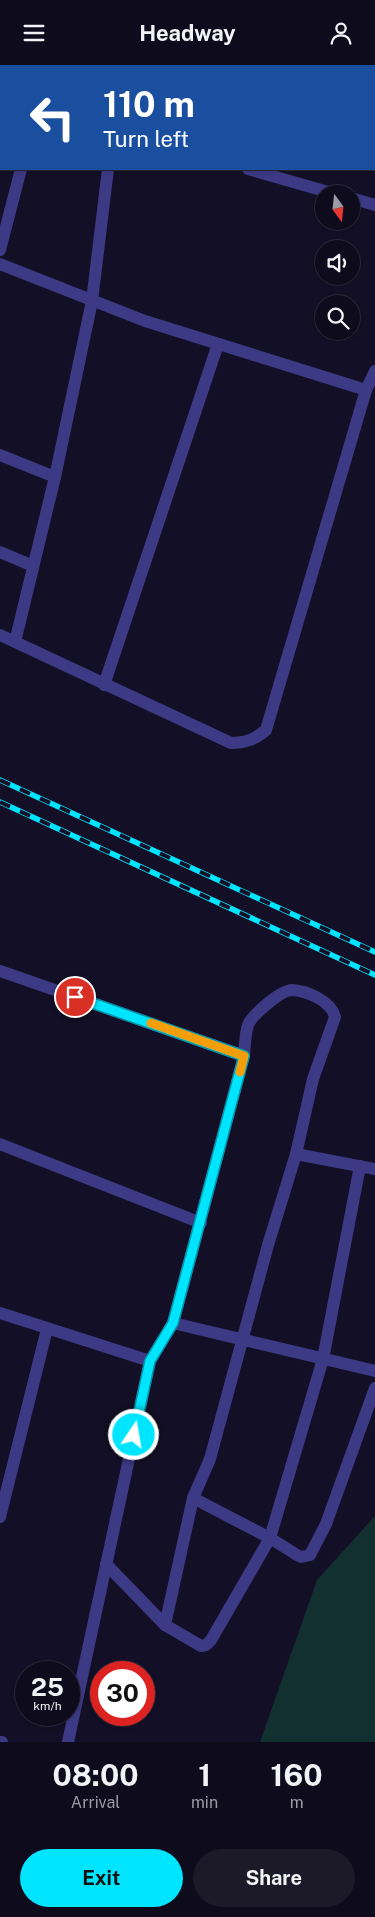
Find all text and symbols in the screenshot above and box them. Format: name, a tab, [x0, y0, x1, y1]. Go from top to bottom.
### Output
icon: menu	[20, 19, 48, 47]
icon: person	[327, 19, 355, 47]
text: Headway	[139, 20, 236, 46]
text: 110 m	[103, 84, 195, 125]
icon: left	[20, 85, 85, 150]
text: Turn left	[103, 126, 189, 152]
north arrow	[315, 185, 360, 230]
map controls	[315, 185, 360, 340]
button: sound	[315, 240, 360, 285]
button: search	[315, 295, 360, 340]
pin	[54, 976, 96, 1018]
icon: arrive	[61, 983, 89, 1011]
position arrow	[107, 1408, 159, 1460]
speed limit sign: 30	[90, 1661, 155, 1726]
text: 25	[31, 1672, 64, 1702]
text: km/h	[33, 1699, 62, 1713]
text: 08:00	[52, 1757, 139, 1793]
text: 1	[198, 1757, 211, 1793]
text: 160	[271, 1757, 323, 1793]
text: Arrival	[71, 1793, 120, 1812]
text: min	[191, 1793, 218, 1812]
text: m	[290, 1793, 303, 1812]
button: Exit	[20, 1849, 183, 1907]
button: Share	[193, 1849, 355, 1907]

